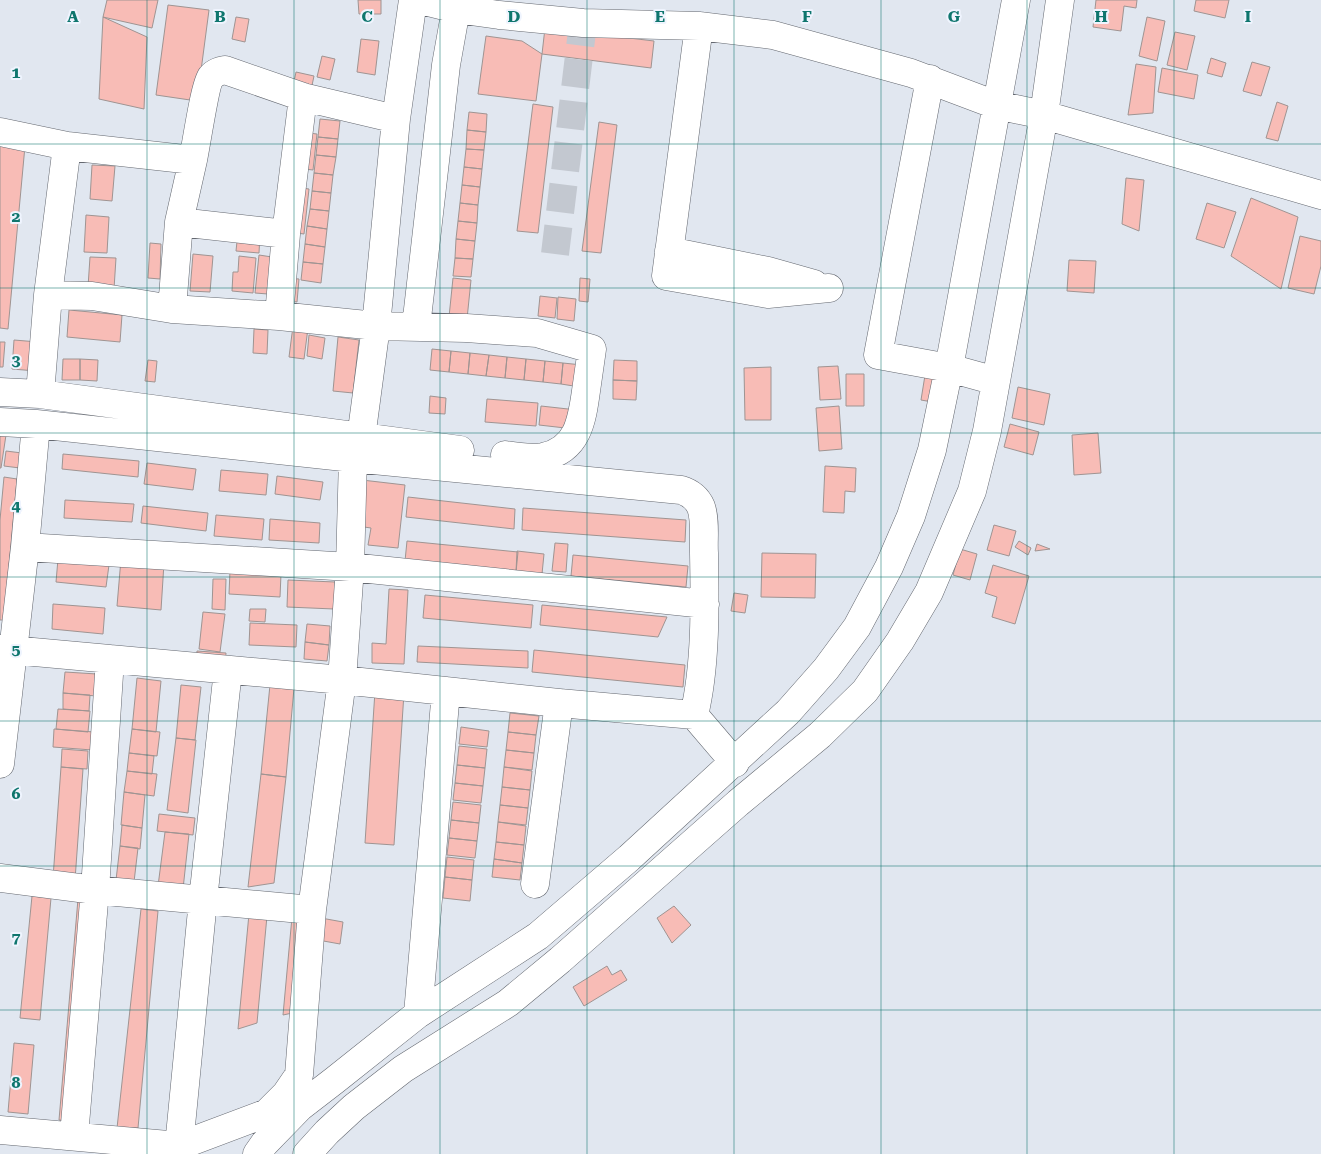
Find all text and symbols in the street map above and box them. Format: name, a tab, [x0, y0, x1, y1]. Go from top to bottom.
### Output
text: A	[67, 7, 79, 26]
text: B	[214, 7, 226, 26]
text: C	[361, 7, 373, 26]
text: D	[508, 7, 521, 26]
text: E	[655, 7, 665, 26]
text: F	[802, 7, 812, 26]
text: G	[948, 7, 961, 26]
text: H	[1094, 7, 1108, 26]
text: I	[1245, 7, 1251, 26]
text: 1	[12, 63, 21, 82]
text: 2	[12, 207, 21, 226]
text: 3	[12, 351, 21, 370]
text: 4	[12, 496, 21, 515]
text: 5	[12, 640, 21, 659]
text: 6	[12, 784, 21, 803]
text: 7	[12, 928, 21, 947]
text: 8	[12, 1073, 21, 1092]

